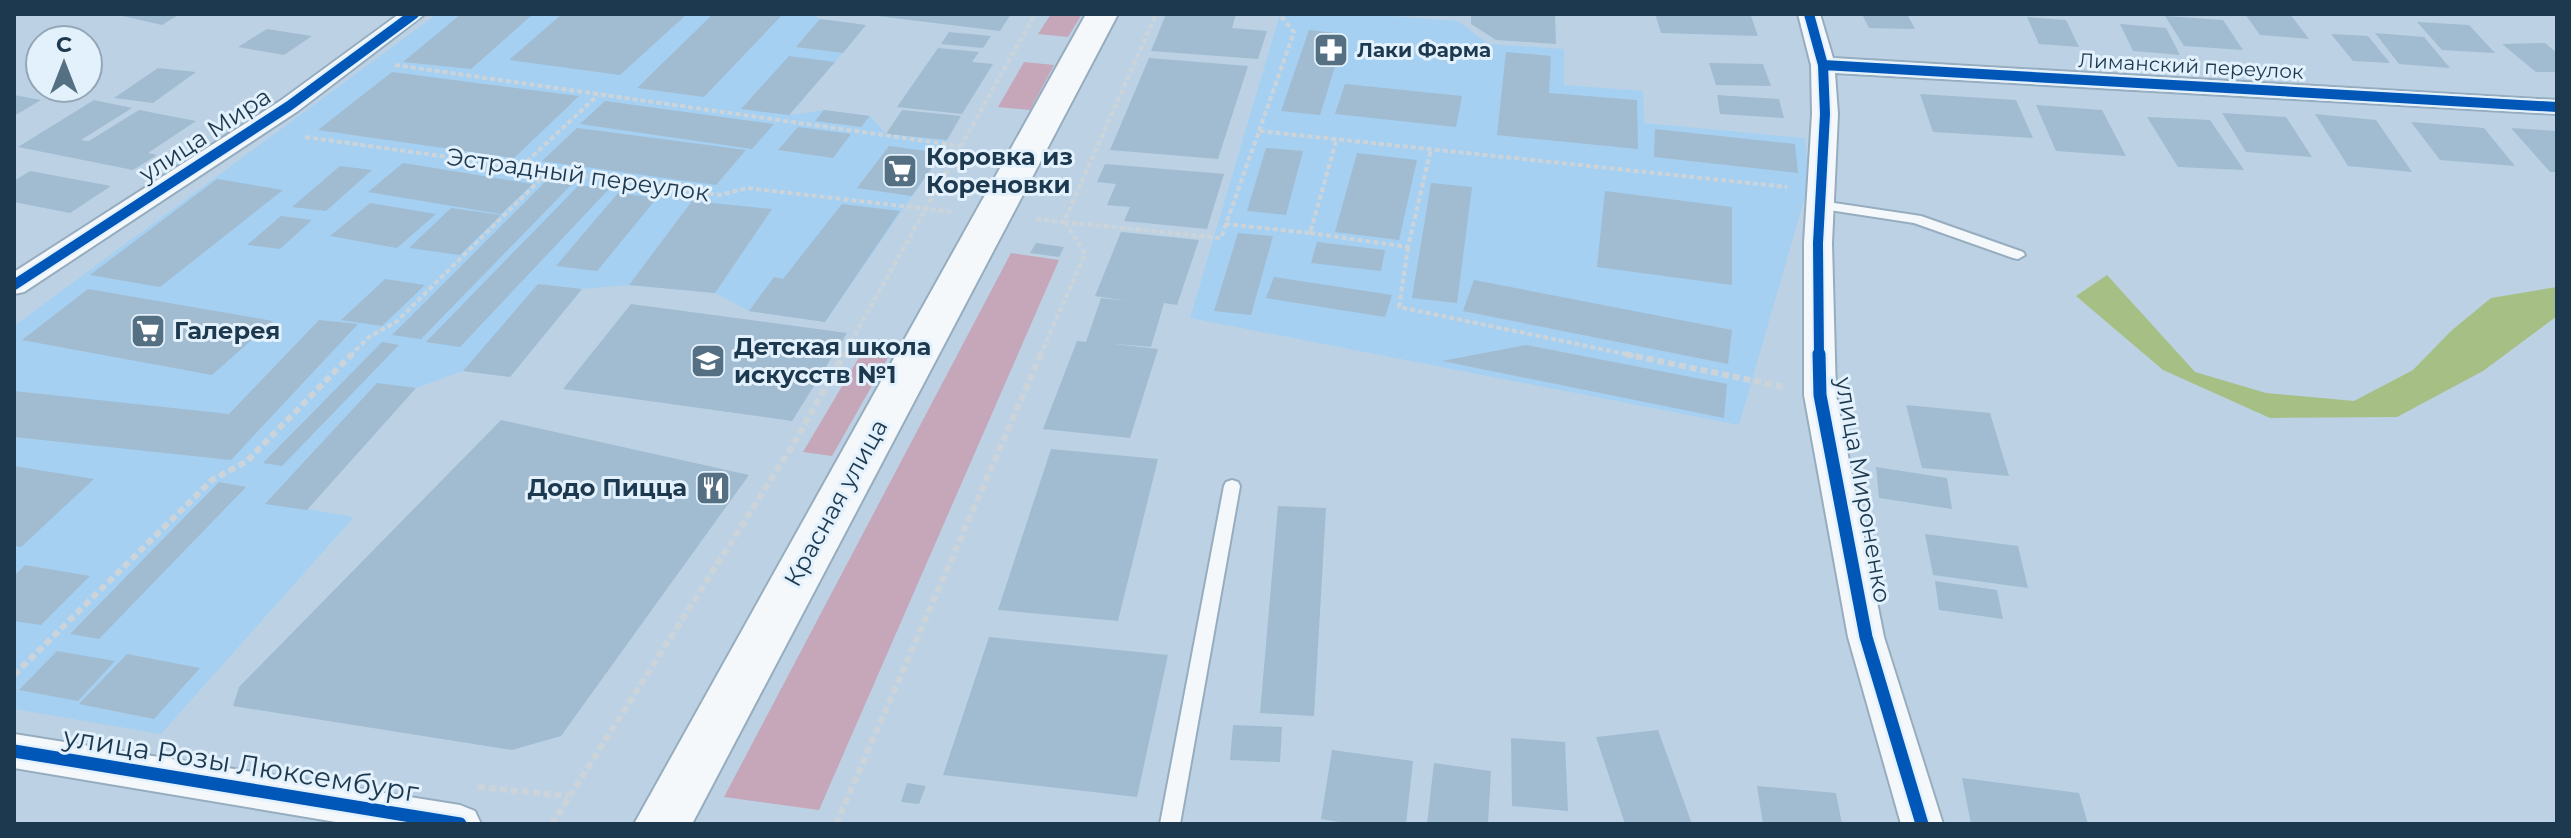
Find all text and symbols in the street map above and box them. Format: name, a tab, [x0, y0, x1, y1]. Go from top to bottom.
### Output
north arrow	[24, 24, 104, 104]
text: С	[56, 31, 72, 58]
pharmacy icon: Лаки Фарма	[1312, 31, 1350, 69]
place label: Лаки Фарма	[1357, 38, 1491, 62]
street label: Лиманский переулок	[2078, 48, 2305, 84]
street label: улица Мира	[133, 81, 276, 188]
street label: Эстрадный переулок	[445, 142, 711, 207]
place label: Коровка из Кореновки	[926, 142, 1073, 199]
supermarket icon: Коровка из Кореновки	[881, 152, 919, 190]
supermarket icon: Галерея	[129, 312, 167, 350]
place label: Галерея	[174, 316, 280, 345]
place label: Детская школа искусств №1	[734, 332, 931, 389]
school or university icon: Детская школа искусств №1	[689, 342, 727, 380]
street label: улица Мироненко	[1829, 374, 1898, 605]
street label: Красная улица	[778, 414, 893, 591]
restaurant icon: Додо Пицца	[694, 469, 732, 507]
place label: Додо Пицца	[528, 473, 687, 502]
street label: улица Розы Люксембург	[60, 719, 422, 809]

